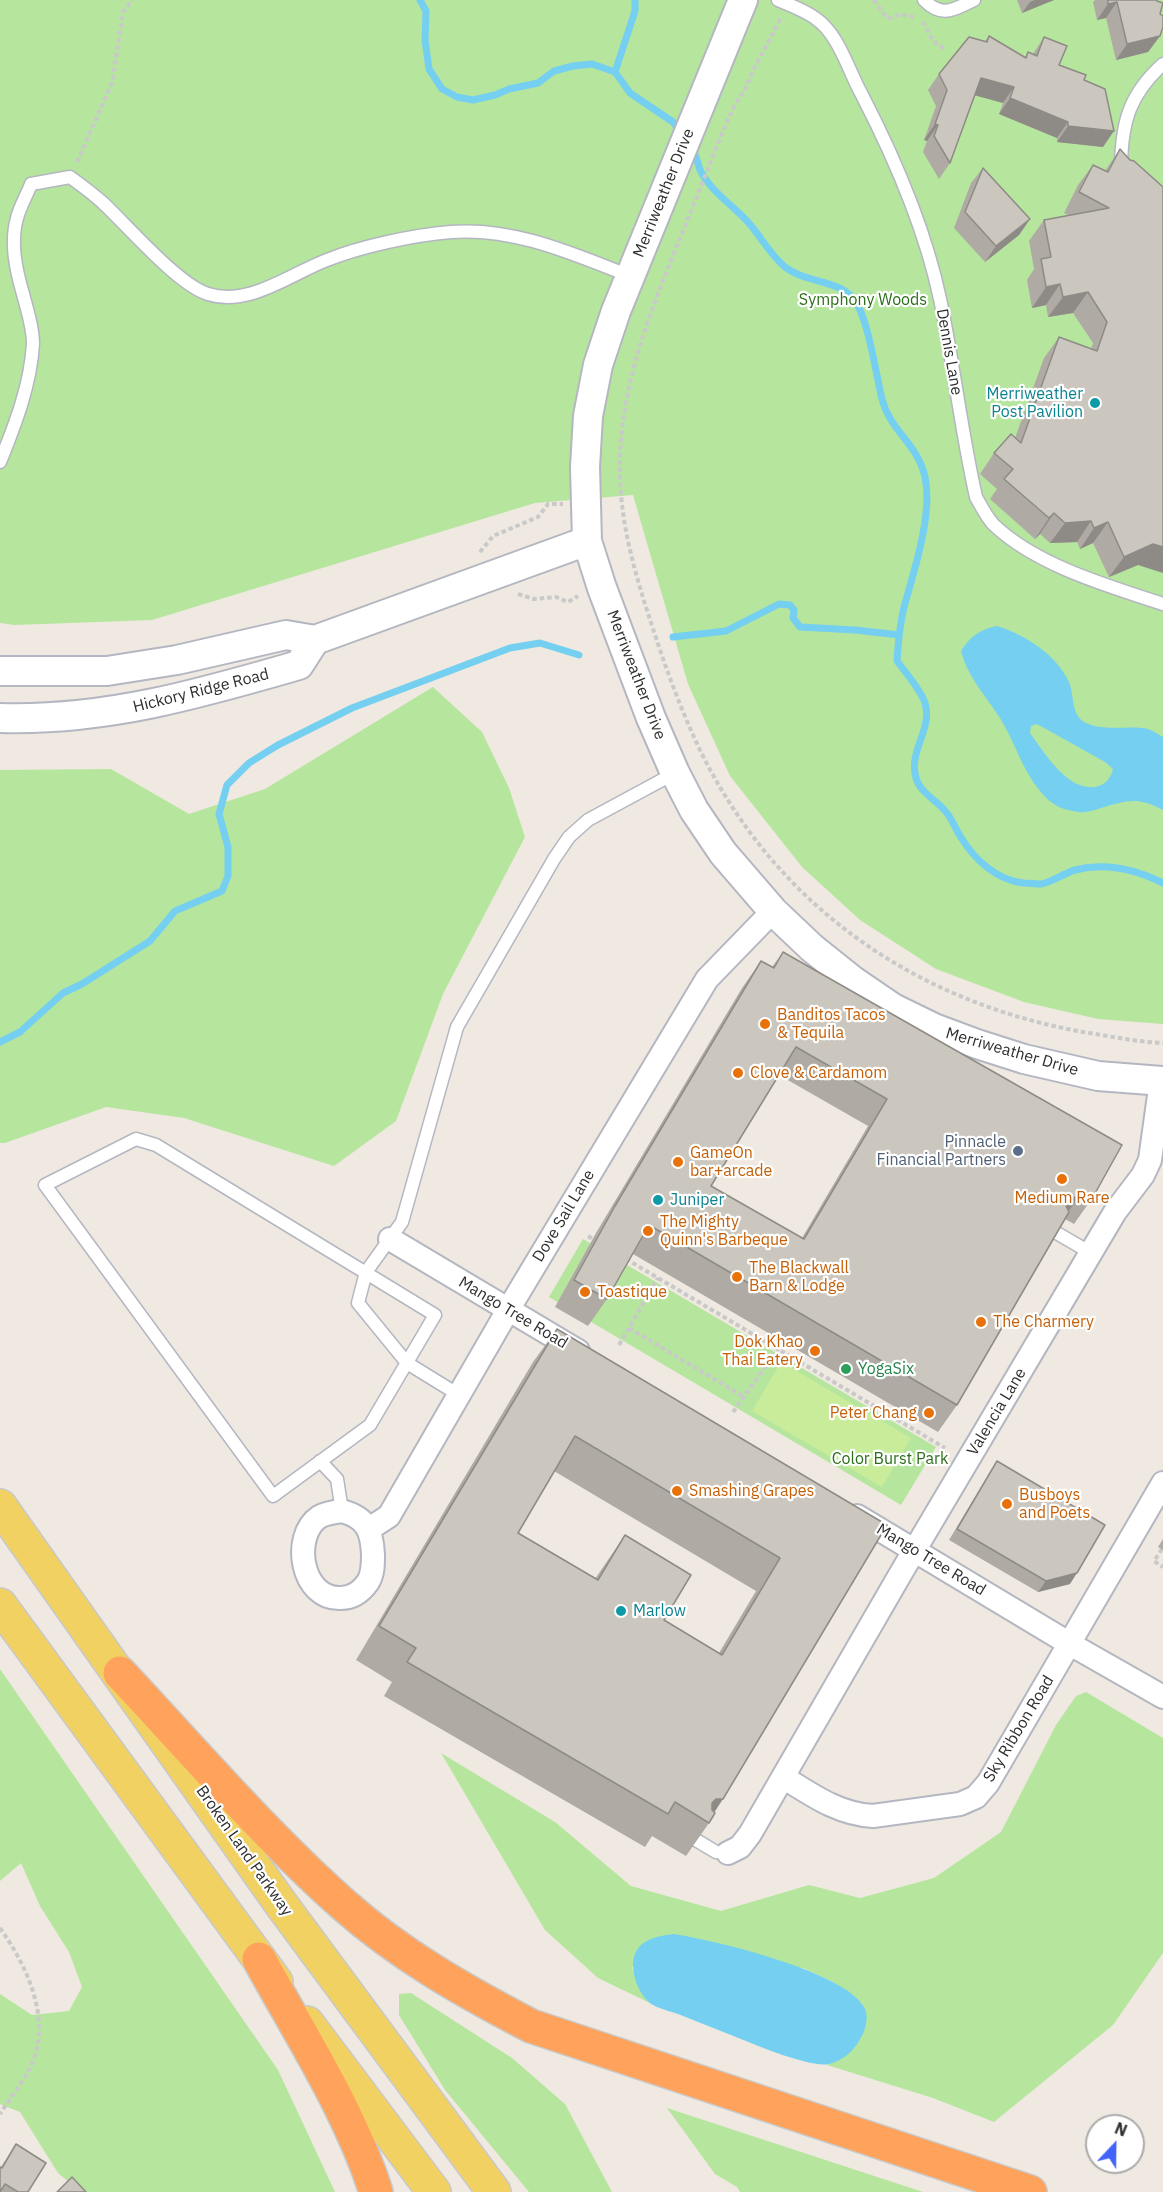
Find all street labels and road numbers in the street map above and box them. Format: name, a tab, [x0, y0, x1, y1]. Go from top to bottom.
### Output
street label: Merriweather Drive	[629, 126, 699, 260]
street label: Dennis Lane	[932, 307, 966, 397]
street label: Merriweather Drive	[602, 607, 670, 743]
street label: Hickory Ridge Road	[131, 665, 271, 717]
street label: Merriweather Drive	[943, 1024, 1081, 1080]
street label: Dove Sail Lane	[529, 1166, 599, 1266]
street label: Mango Tree Road	[455, 1273, 571, 1353]
street label: Valencia Lane	[963, 1365, 1031, 1459]
street label: Mango Tree Road	[873, 1520, 989, 1600]
street label: Sky Ribbon Road	[980, 1672, 1058, 1786]
street label: Broken Land Parkway	[192, 1782, 296, 1920]

